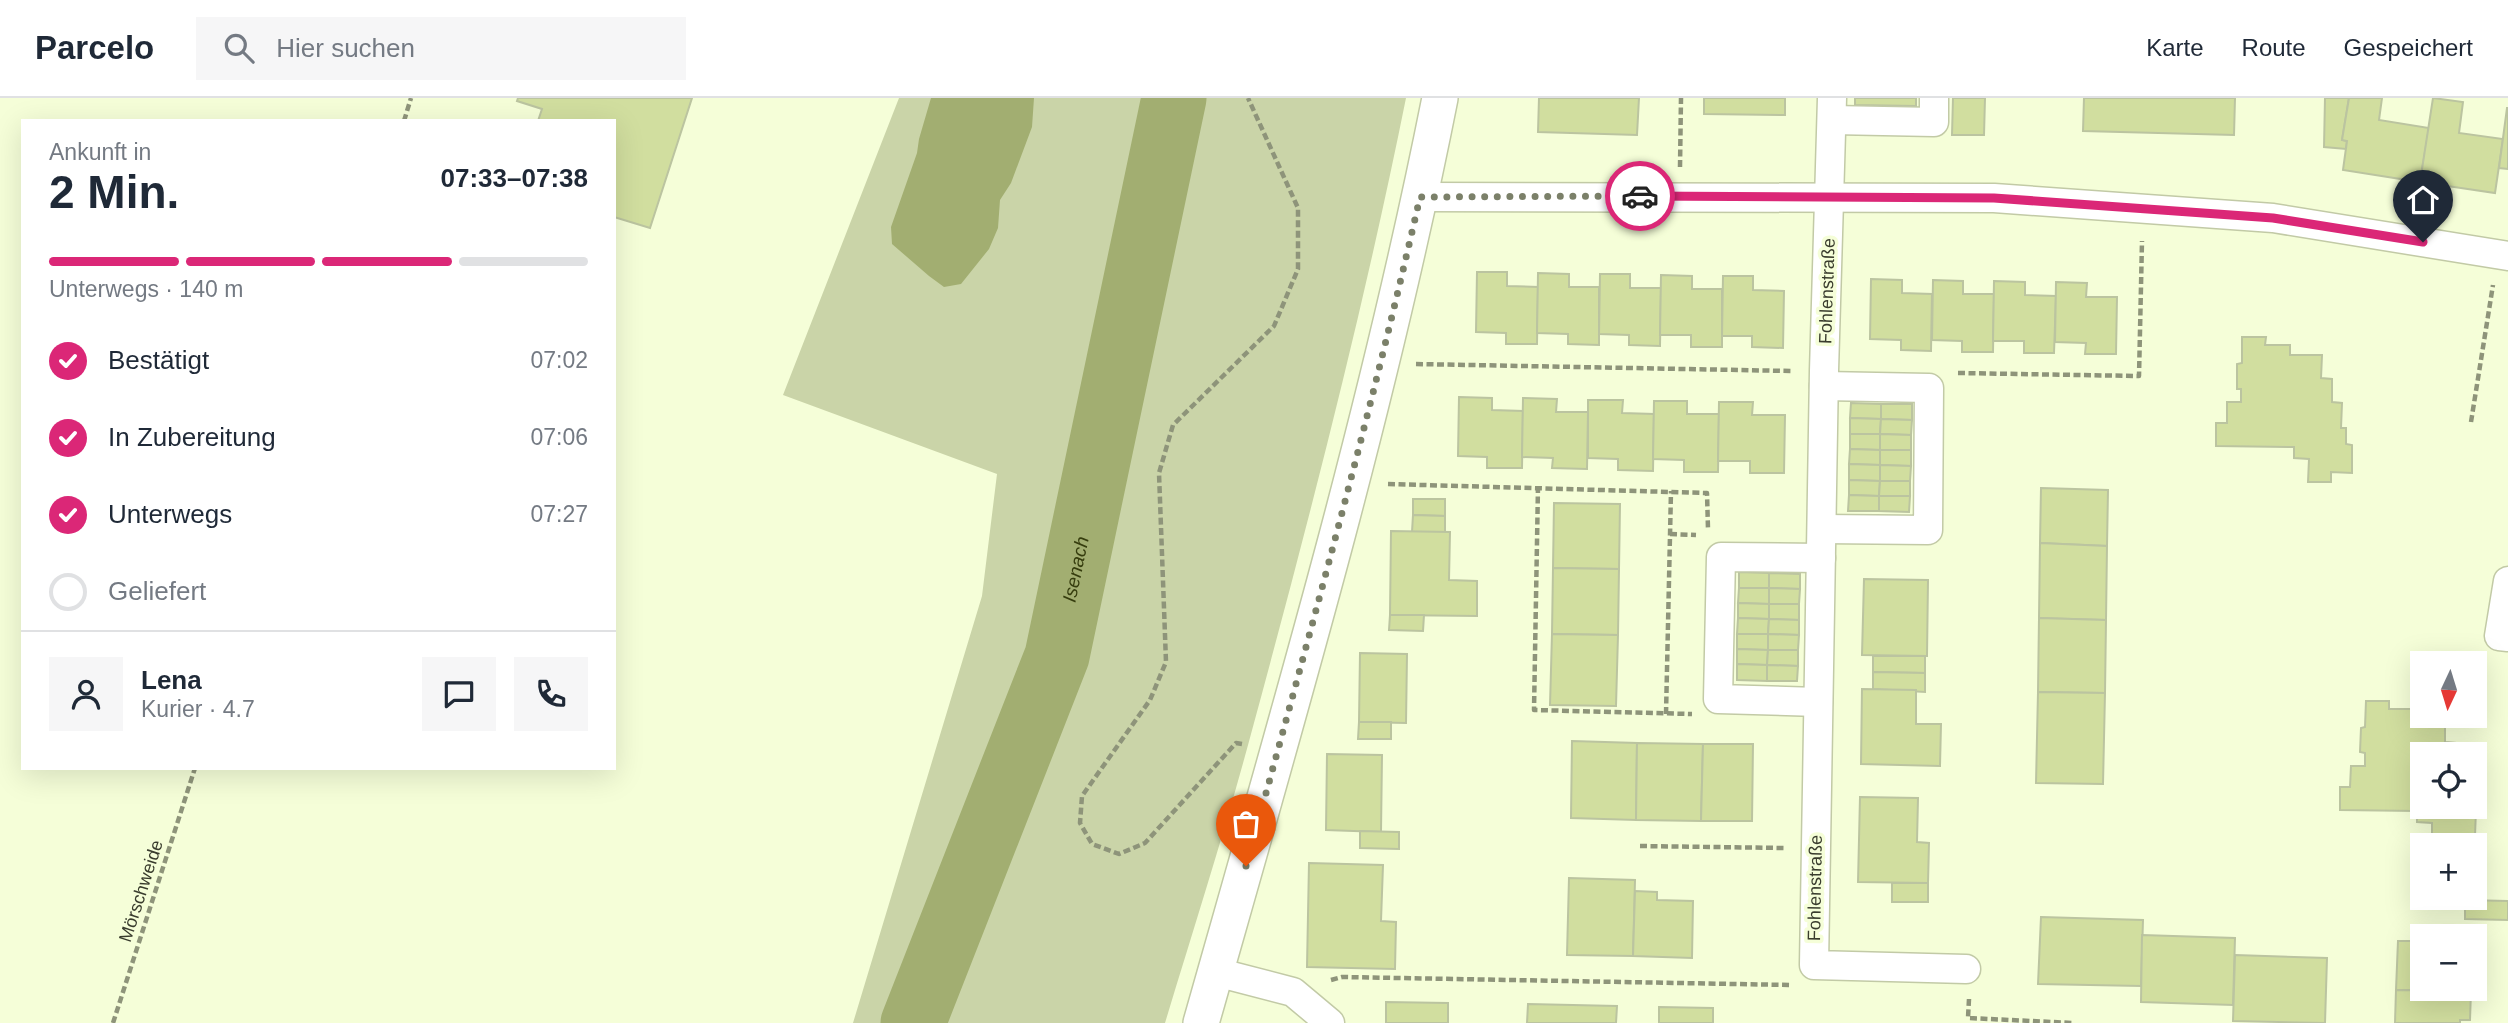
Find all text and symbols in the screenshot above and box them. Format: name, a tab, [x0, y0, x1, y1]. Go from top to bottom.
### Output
search box	[196, 17, 686, 80]
text: Parcelo	[35, 29, 154, 66]
icon: search	[220, 29, 258, 67]
text: Hier suchen	[276, 33, 415, 63]
text: Karte	[2146, 34, 2204, 61]
text: Route	[2242, 34, 2306, 61]
text: Gespeichert	[2344, 34, 2473, 61]
text: Ankunft in	[49, 139, 151, 165]
courier	[1605, 161, 1675, 231]
text: 07:33–07:38	[441, 163, 588, 193]
text: 2 Min.	[49, 166, 179, 218]
pin	[2393, 170, 2453, 242]
icon: car	[1621, 177, 1659, 215]
icon: home	[2404, 181, 2442, 219]
street label: Fohlenstraße	[1815, 238, 1839, 344]
text: Unterwegs · 140 m	[49, 276, 243, 302]
icon: check	[49, 342, 87, 380]
text: Bestätigt	[108, 345, 209, 375]
text: 07:02	[530, 347, 588, 373]
icon: check	[49, 419, 87, 457]
text: In Zubereitung	[108, 422, 276, 452]
text: 07:06	[530, 424, 588, 450]
icon: check	[49, 496, 87, 534]
text: Unterwegs	[108, 499, 232, 529]
text: 07:27	[530, 501, 588, 527]
water label: Isenach	[1059, 534, 1093, 604]
text: Geliefert	[108, 576, 206, 606]
north arrow	[2410, 651, 2487, 728]
map controls	[2410, 651, 2487, 1001]
button: person	[49, 657, 123, 731]
button: chat	[422, 657, 496, 731]
button: phone	[514, 657, 588, 731]
text: Lena	[141, 665, 202, 695]
text: Kurier · 4.7	[141, 696, 255, 722]
button: locate	[2410, 742, 2487, 819]
pin	[1216, 794, 1276, 866]
icon: bag	[1227, 805, 1265, 843]
button: +	[2410, 833, 2487, 910]
street label: Fohlenstraße	[1804, 835, 1826, 941]
street label: Mörschweide	[115, 837, 167, 945]
button: −	[2410, 924, 2487, 1001]

